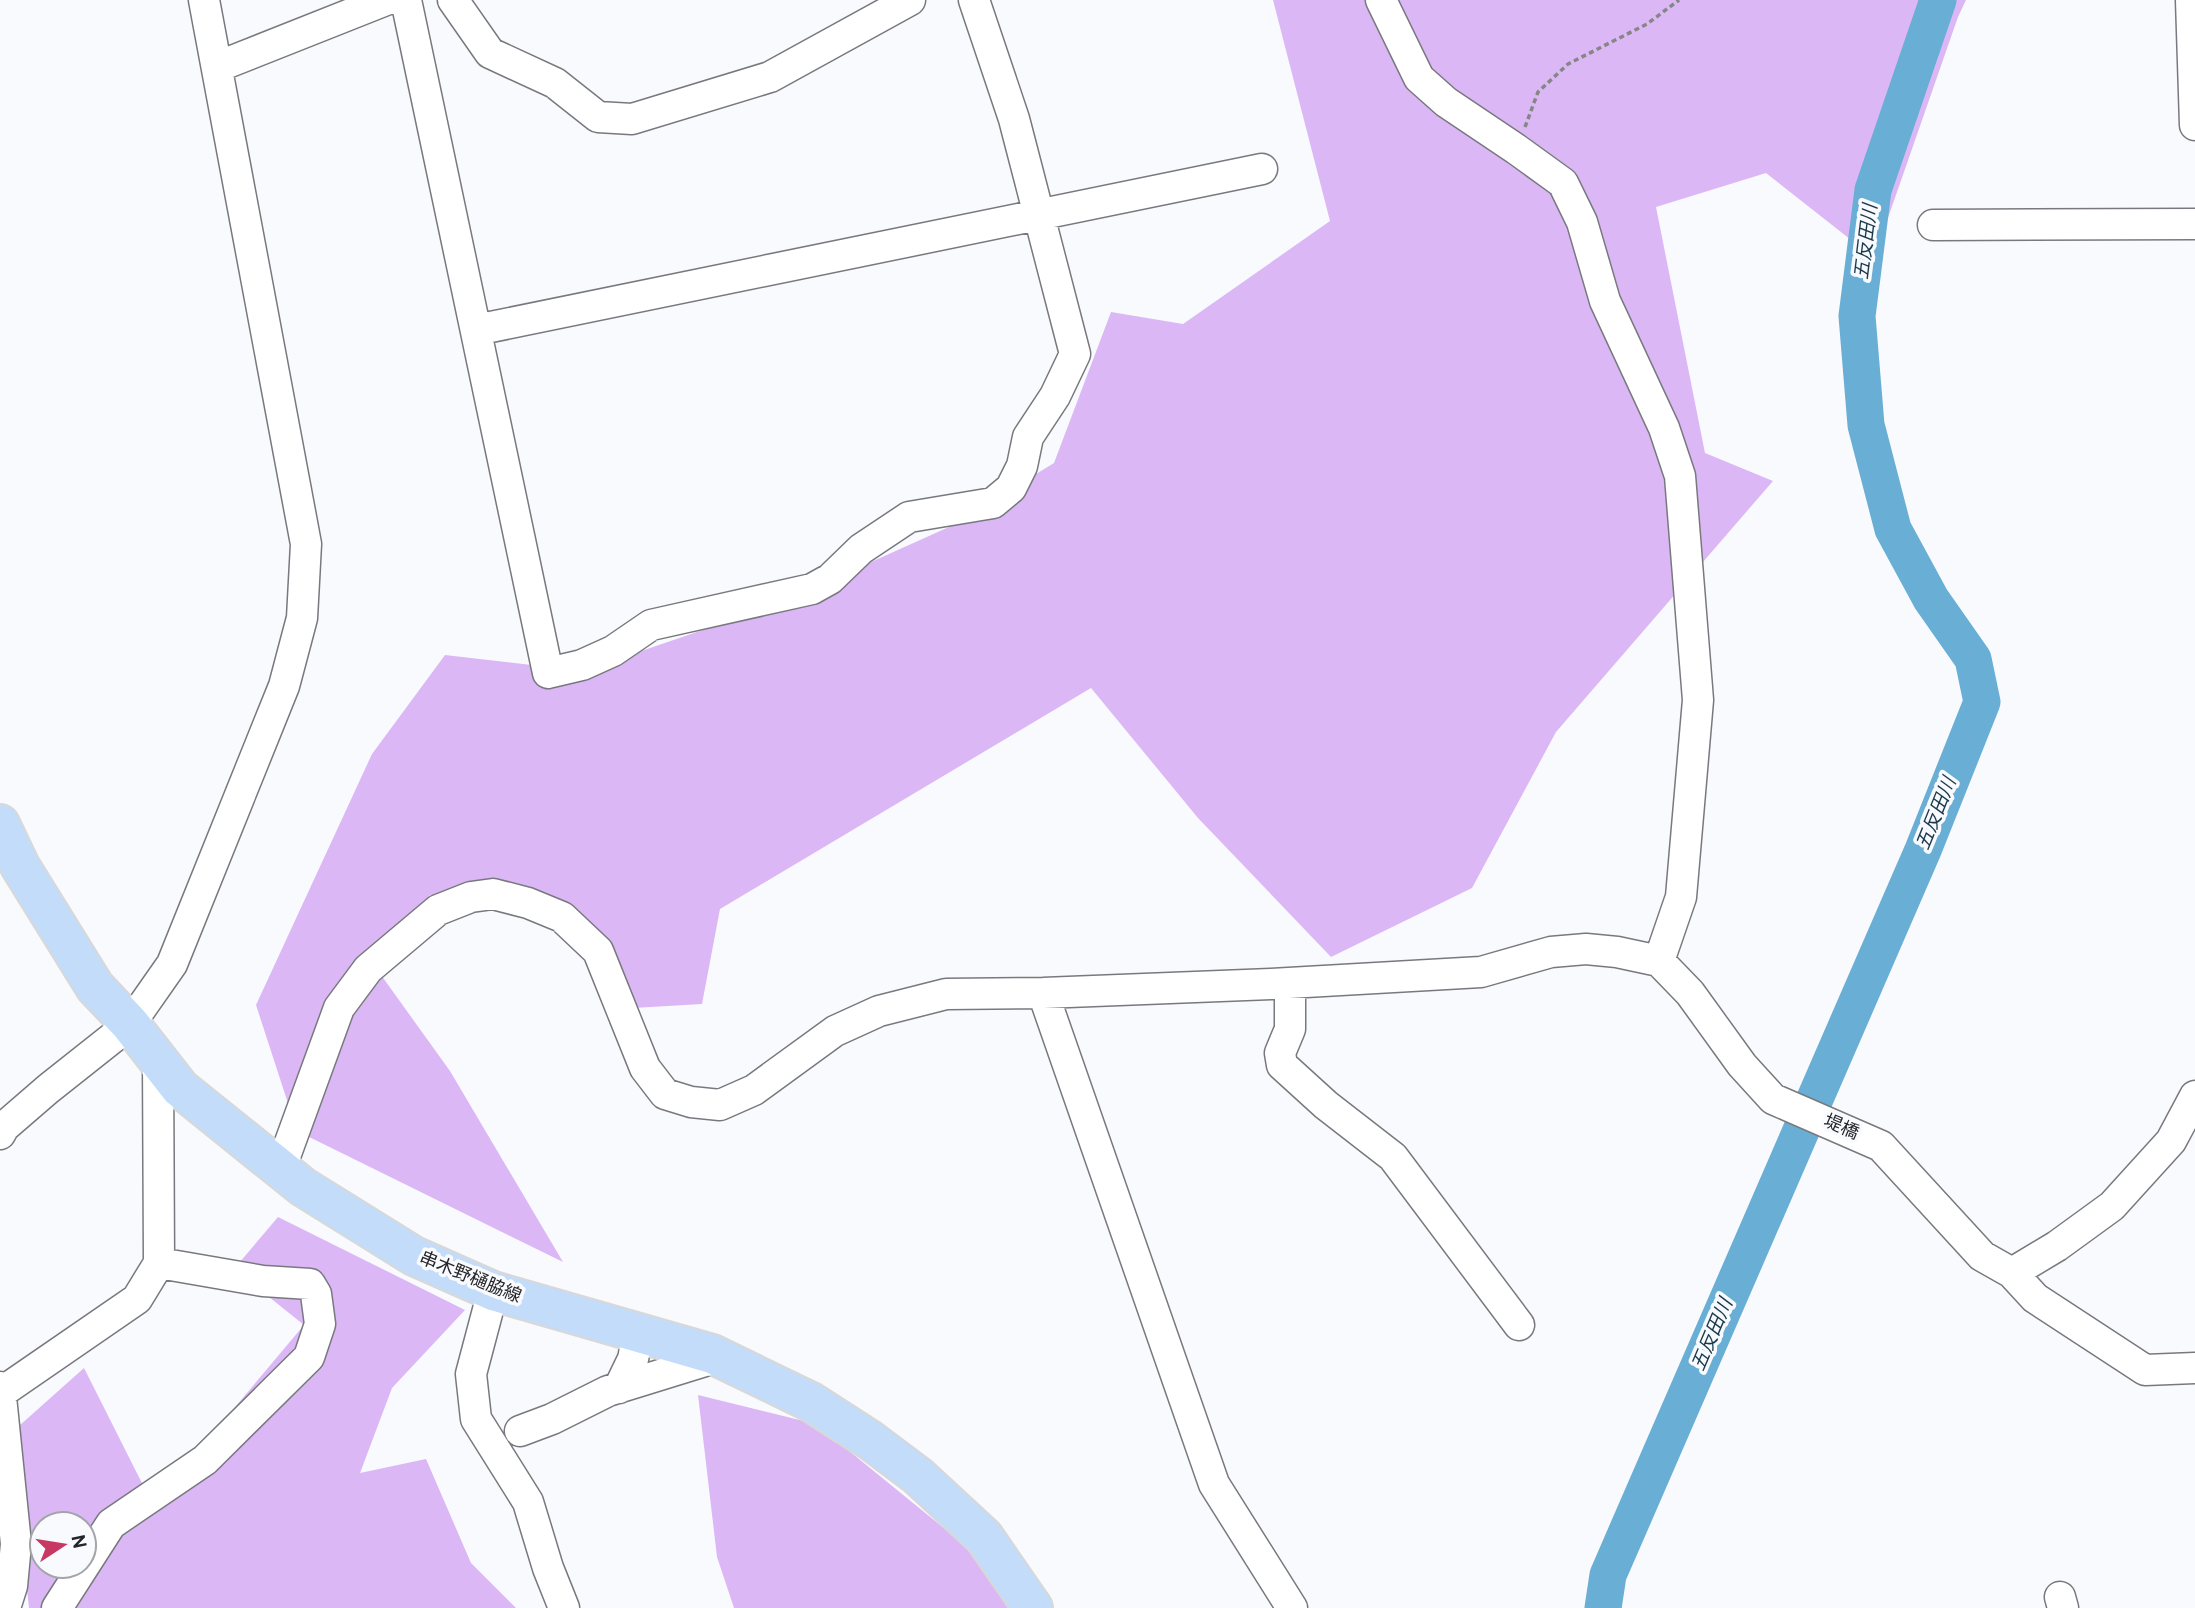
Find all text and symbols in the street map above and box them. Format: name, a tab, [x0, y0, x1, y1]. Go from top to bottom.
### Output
water label: 五反田川	[1850, 201, 1884, 281]
water label: 五反田川	[1912, 772, 1963, 854]
street label: 堤橋	[1820, 1110, 1862, 1146]
street label: 串木野樋脇線	[416, 1247, 524, 1309]
water label: 五反田川	[1687, 1293, 1740, 1375]
north arrow	[28, 1510, 98, 1580]
text: N	[65, 1533, 91, 1551]

